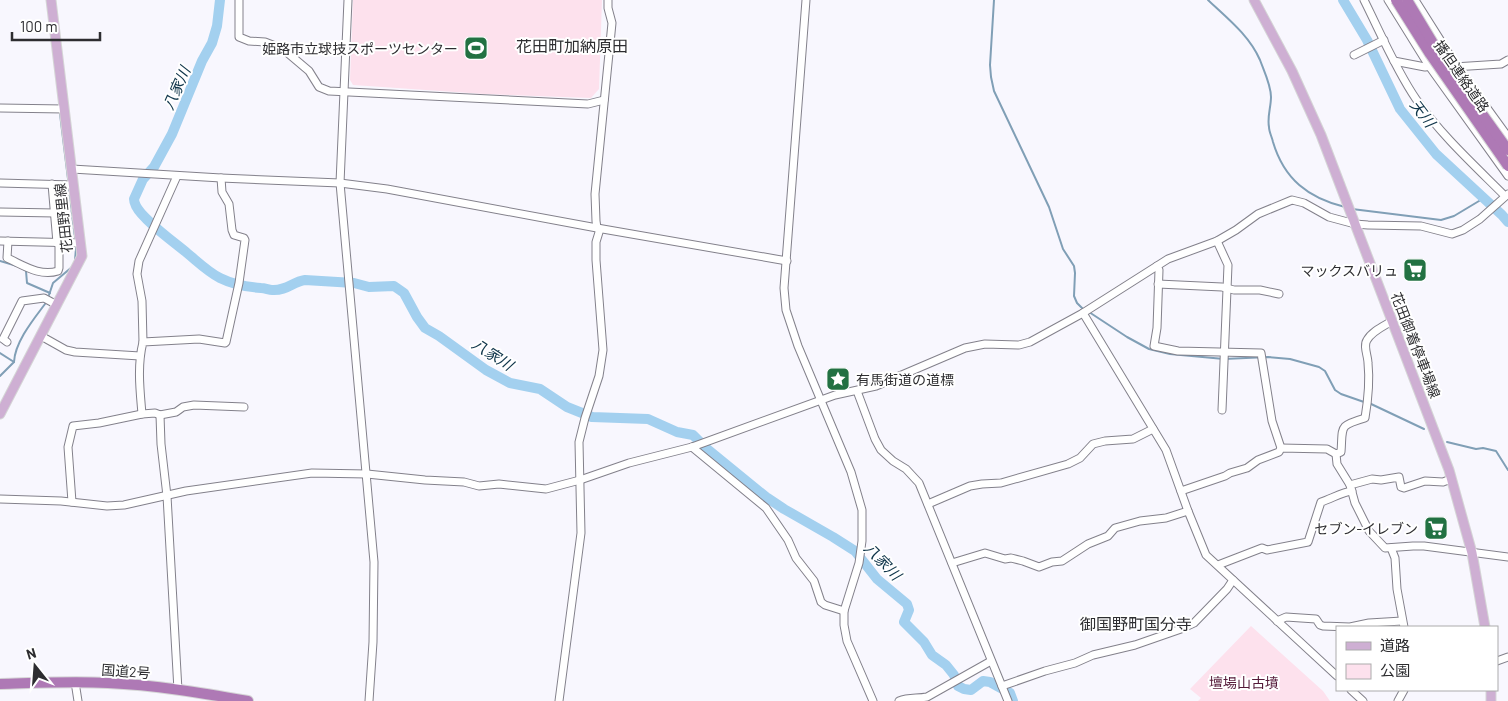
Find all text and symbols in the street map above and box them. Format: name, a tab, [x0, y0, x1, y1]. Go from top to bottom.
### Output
scale bar	[12, 10, 100, 42]
text: 100 m	[20, 17, 58, 35]
sports icon: 姫路市立球技スポーツセンター	[463, 35, 489, 61]
district label: 花田町加納原田	[516, 36, 628, 55]
street label: 播但連絡道路	[1431, 37, 1493, 115]
place label: 姫路市立球技スポーツセンター	[262, 40, 458, 57]
water label: 八家川	[159, 62, 194, 112]
water label: 天川	[1407, 96, 1440, 132]
street label: 花田野里線	[51, 182, 75, 254]
supermarket icon: マックスバリュ	[1402, 257, 1428, 283]
place label: マックスバリュ	[1300, 262, 1398, 279]
street label: 花田御着停車場線	[1388, 290, 1444, 400]
water label: 八家川	[469, 334, 518, 375]
place icon: 有馬街道の道標	[825, 366, 851, 392]
place label: 有馬街道の道標	[856, 371, 954, 388]
supermarket icon: セブン-イレブン	[1423, 515, 1449, 541]
place label: セブン-イレブン	[1314, 520, 1418, 537]
water label: 八家川	[861, 539, 906, 585]
district label: 御国野町国分寺	[1080, 614, 1192, 633]
legend	[1336, 626, 1498, 691]
text: 道路	[1380, 636, 1410, 654]
north arrow	[10, 641, 60, 691]
text: N	[24, 644, 38, 663]
street label: 国道2号	[101, 661, 151, 681]
text: 公園	[1380, 661, 1410, 679]
park label: 壇場山古墳	[1209, 674, 1279, 691]

